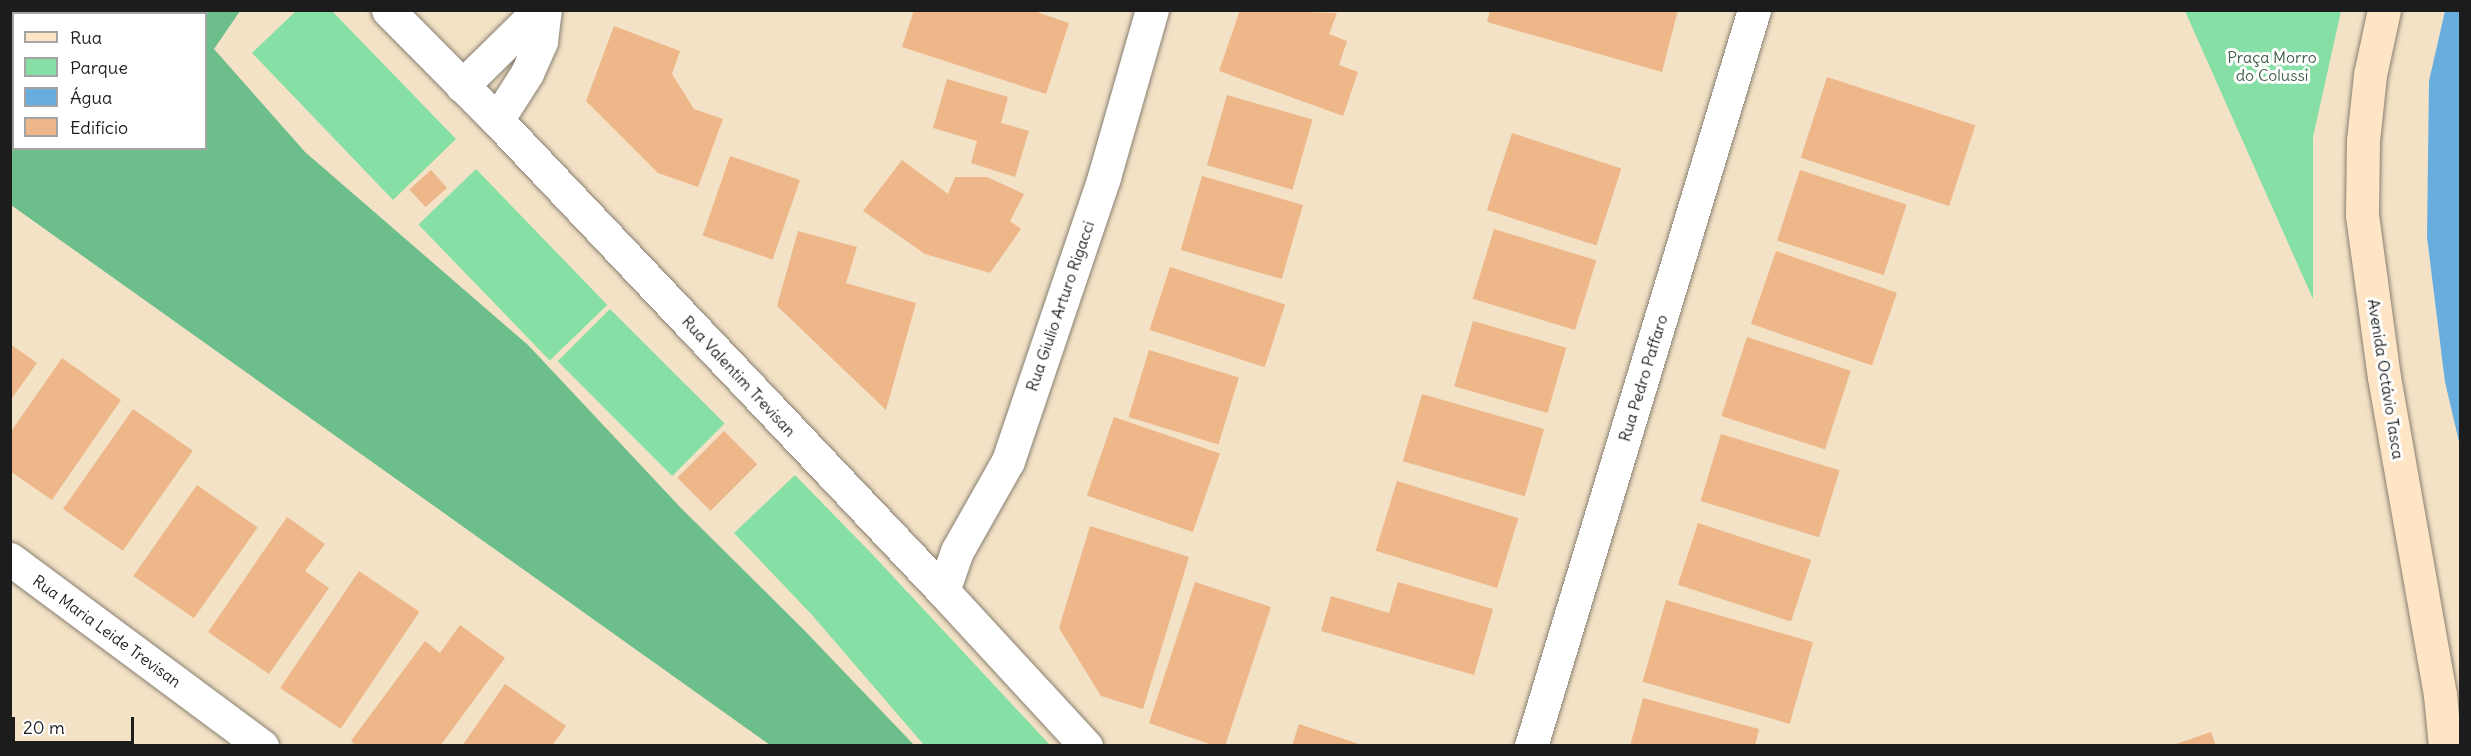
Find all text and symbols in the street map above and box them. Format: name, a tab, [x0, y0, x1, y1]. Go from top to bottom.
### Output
legend	[12, 12, 207, 150]
text: Rua	[70, 26, 102, 49]
park label: Praça Morro do Colussi	[2227, 47, 2317, 85]
text: Parque	[70, 56, 128, 79]
text: Água	[70, 86, 112, 109]
text: Edifício	[70, 116, 128, 139]
street label: Rua Giulio Arturo Rigacci	[1022, 218, 1098, 394]
street label: Avenida Octávio Tasca	[2364, 298, 2408, 460]
street label: Rua Valentim Trevisan	[678, 312, 800, 440]
street label: Rua Pedro Paffaro	[1615, 312, 1671, 444]
street label: Rua Maria Leide Trevisan	[29, 571, 185, 691]
scale bar	[15, 705, 136, 743]
text: 20 m	[23, 716, 65, 739]

